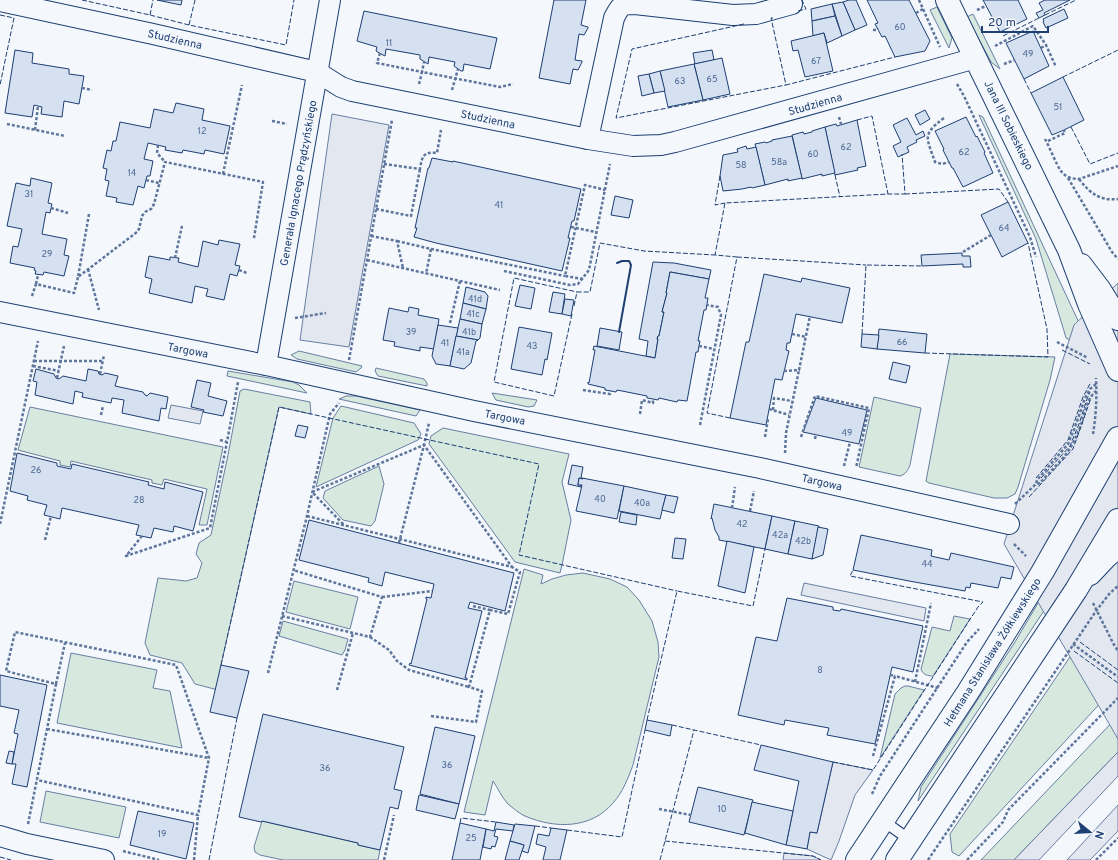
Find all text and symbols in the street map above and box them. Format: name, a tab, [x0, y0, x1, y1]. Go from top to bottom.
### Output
scale bar	[982, 8, 1048, 34]
text: 20 m	[988, 15, 1016, 31]
house number: 60	[894, 22, 906, 33]
street label: Studzienna	[146, 27, 204, 53]
house number: 11	[386, 38, 392, 49]
house number: 49	[1023, 49, 1033, 60]
house number: 67	[811, 56, 821, 67]
house number: 65	[707, 74, 717, 85]
house number: 63	[675, 76, 685, 87]
street label: Jana III Sobieskiego	[980, 78, 1036, 172]
street label: Studzienna	[787, 91, 844, 119]
street label: Generała Ignacego Prądzyńskiego	[277, 99, 320, 267]
house number: 51	[1054, 102, 1062, 113]
street label: Studzienna	[459, 107, 517, 133]
house number: 12	[198, 126, 206, 137]
house number: 62	[841, 142, 851, 153]
house number: 62	[959, 147, 969, 158]
house number: 60	[807, 149, 819, 160]
house number: 58a	[771, 157, 787, 168]
house number: 58	[735, 160, 747, 171]
house number: 14	[128, 168, 137, 179]
house number: 31	[25, 189, 33, 200]
house number: 41	[495, 200, 503, 211]
house number: 64	[999, 223, 1010, 234]
house number: 29	[42, 249, 52, 260]
house number: 41d	[468, 294, 482, 305]
house number: 41c	[466, 309, 480, 320]
house number: 39	[406, 327, 416, 338]
house number: 41b	[462, 327, 476, 338]
house number: 66	[897, 337, 907, 348]
house number: 41	[441, 338, 449, 349]
street label: Targowa	[166, 340, 210, 362]
house number: 43	[526, 341, 538, 352]
house number: 41a	[456, 347, 470, 358]
street label: Targowa	[483, 407, 527, 429]
house number: 49	[842, 428, 852, 439]
house number: 26	[31, 465, 41, 476]
street label: Targowa	[800, 472, 844, 494]
house number: 40	[594, 494, 606, 505]
house number: 28	[133, 495, 145, 506]
house number: 40a	[634, 498, 650, 509]
house number: 42	[736, 519, 748, 530]
house number: 42a	[772, 530, 788, 541]
house number: 42b	[795, 536, 811, 547]
house number: 44	[921, 559, 933, 570]
street label: Hetmana Stanisława Żółkiewskiego	[940, 575, 1045, 730]
house number: 8	[817, 665, 823, 676]
house number: 36	[442, 760, 452, 771]
house number: 36	[320, 763, 330, 774]
house number: 10	[717, 804, 727, 815]
north arrow	[1070, 812, 1110, 852]
house number: 19	[158, 829, 166, 840]
text: N	[1091, 829, 1106, 841]
house number: 25	[465, 833, 477, 844]

